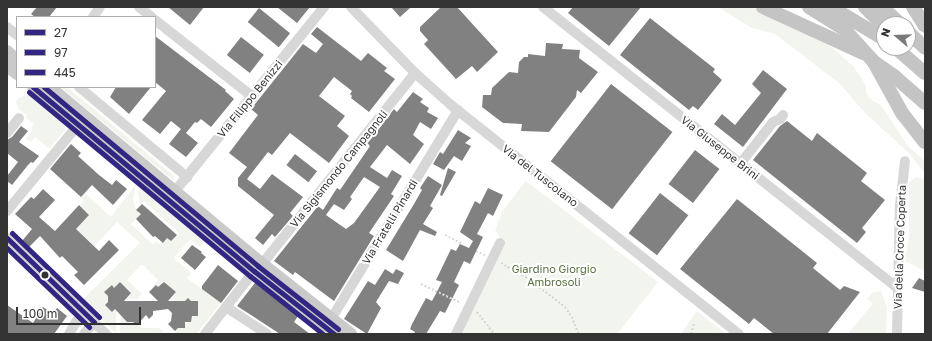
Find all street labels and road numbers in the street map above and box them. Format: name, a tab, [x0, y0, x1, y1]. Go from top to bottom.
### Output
street label: Via Filippo Benizzi	[215, 58, 285, 140]
street label: Via Sigismondo Campagnoli	[288, 108, 390, 230]
street label: Via Giuseppe Brini	[678, 113, 762, 183]
street label: Via del Tuscolano	[499, 142, 581, 210]
street label: Via Fratelli Pinardi	[359, 177, 421, 267]
street label: Via della Croce Coperta	[891, 185, 909, 309]

